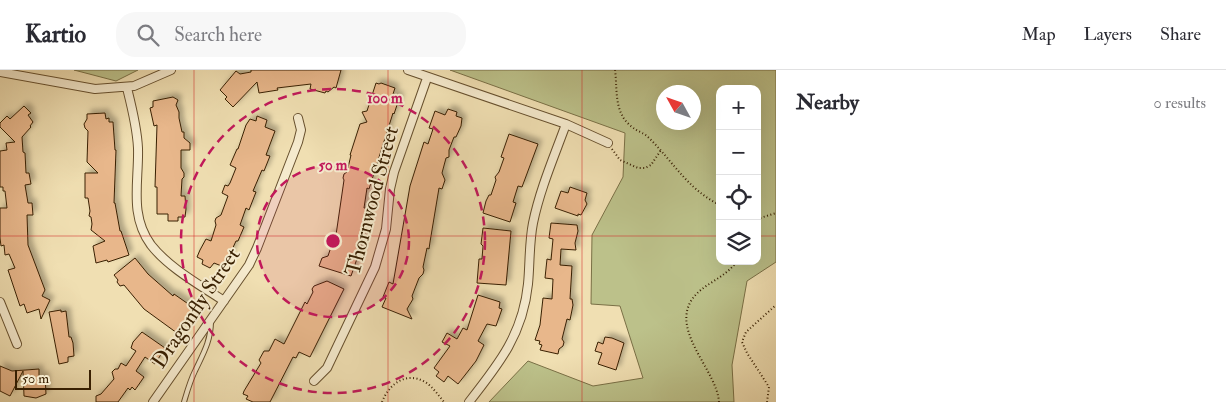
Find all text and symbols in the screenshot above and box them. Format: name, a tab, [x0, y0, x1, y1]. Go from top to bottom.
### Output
search box	[116, 12, 466, 57]
text: Kartio	[25, 19, 86, 50]
icon: search	[134, 21, 162, 49]
text: Search here	[174, 23, 262, 47]
text: Map	[1022, 23, 1056, 46]
text: Layers	[1084, 23, 1132, 46]
text: Share	[1160, 23, 1201, 46]
north arrow	[656, 85, 701, 130]
map controls	[716, 85, 761, 265]
button: +	[716, 85, 761, 130]
text: 100 m	[367, 89, 403, 108]
text: Nearby	[796, 89, 859, 116]
text: 0 results	[1153, 93, 1206, 113]
street label: Thornwood Street	[339, 123, 405, 279]
button: −	[716, 130, 761, 175]
text: 50 m	[319, 156, 348, 175]
button: locate	[716, 175, 761, 220]
button: layers	[716, 220, 761, 265]
centre of rings	[324, 232, 342, 250]
street label: Dragonfly Street	[146, 242, 246, 374]
scale bar	[15, 367, 91, 390]
text: 50 m	[22, 370, 49, 387]

